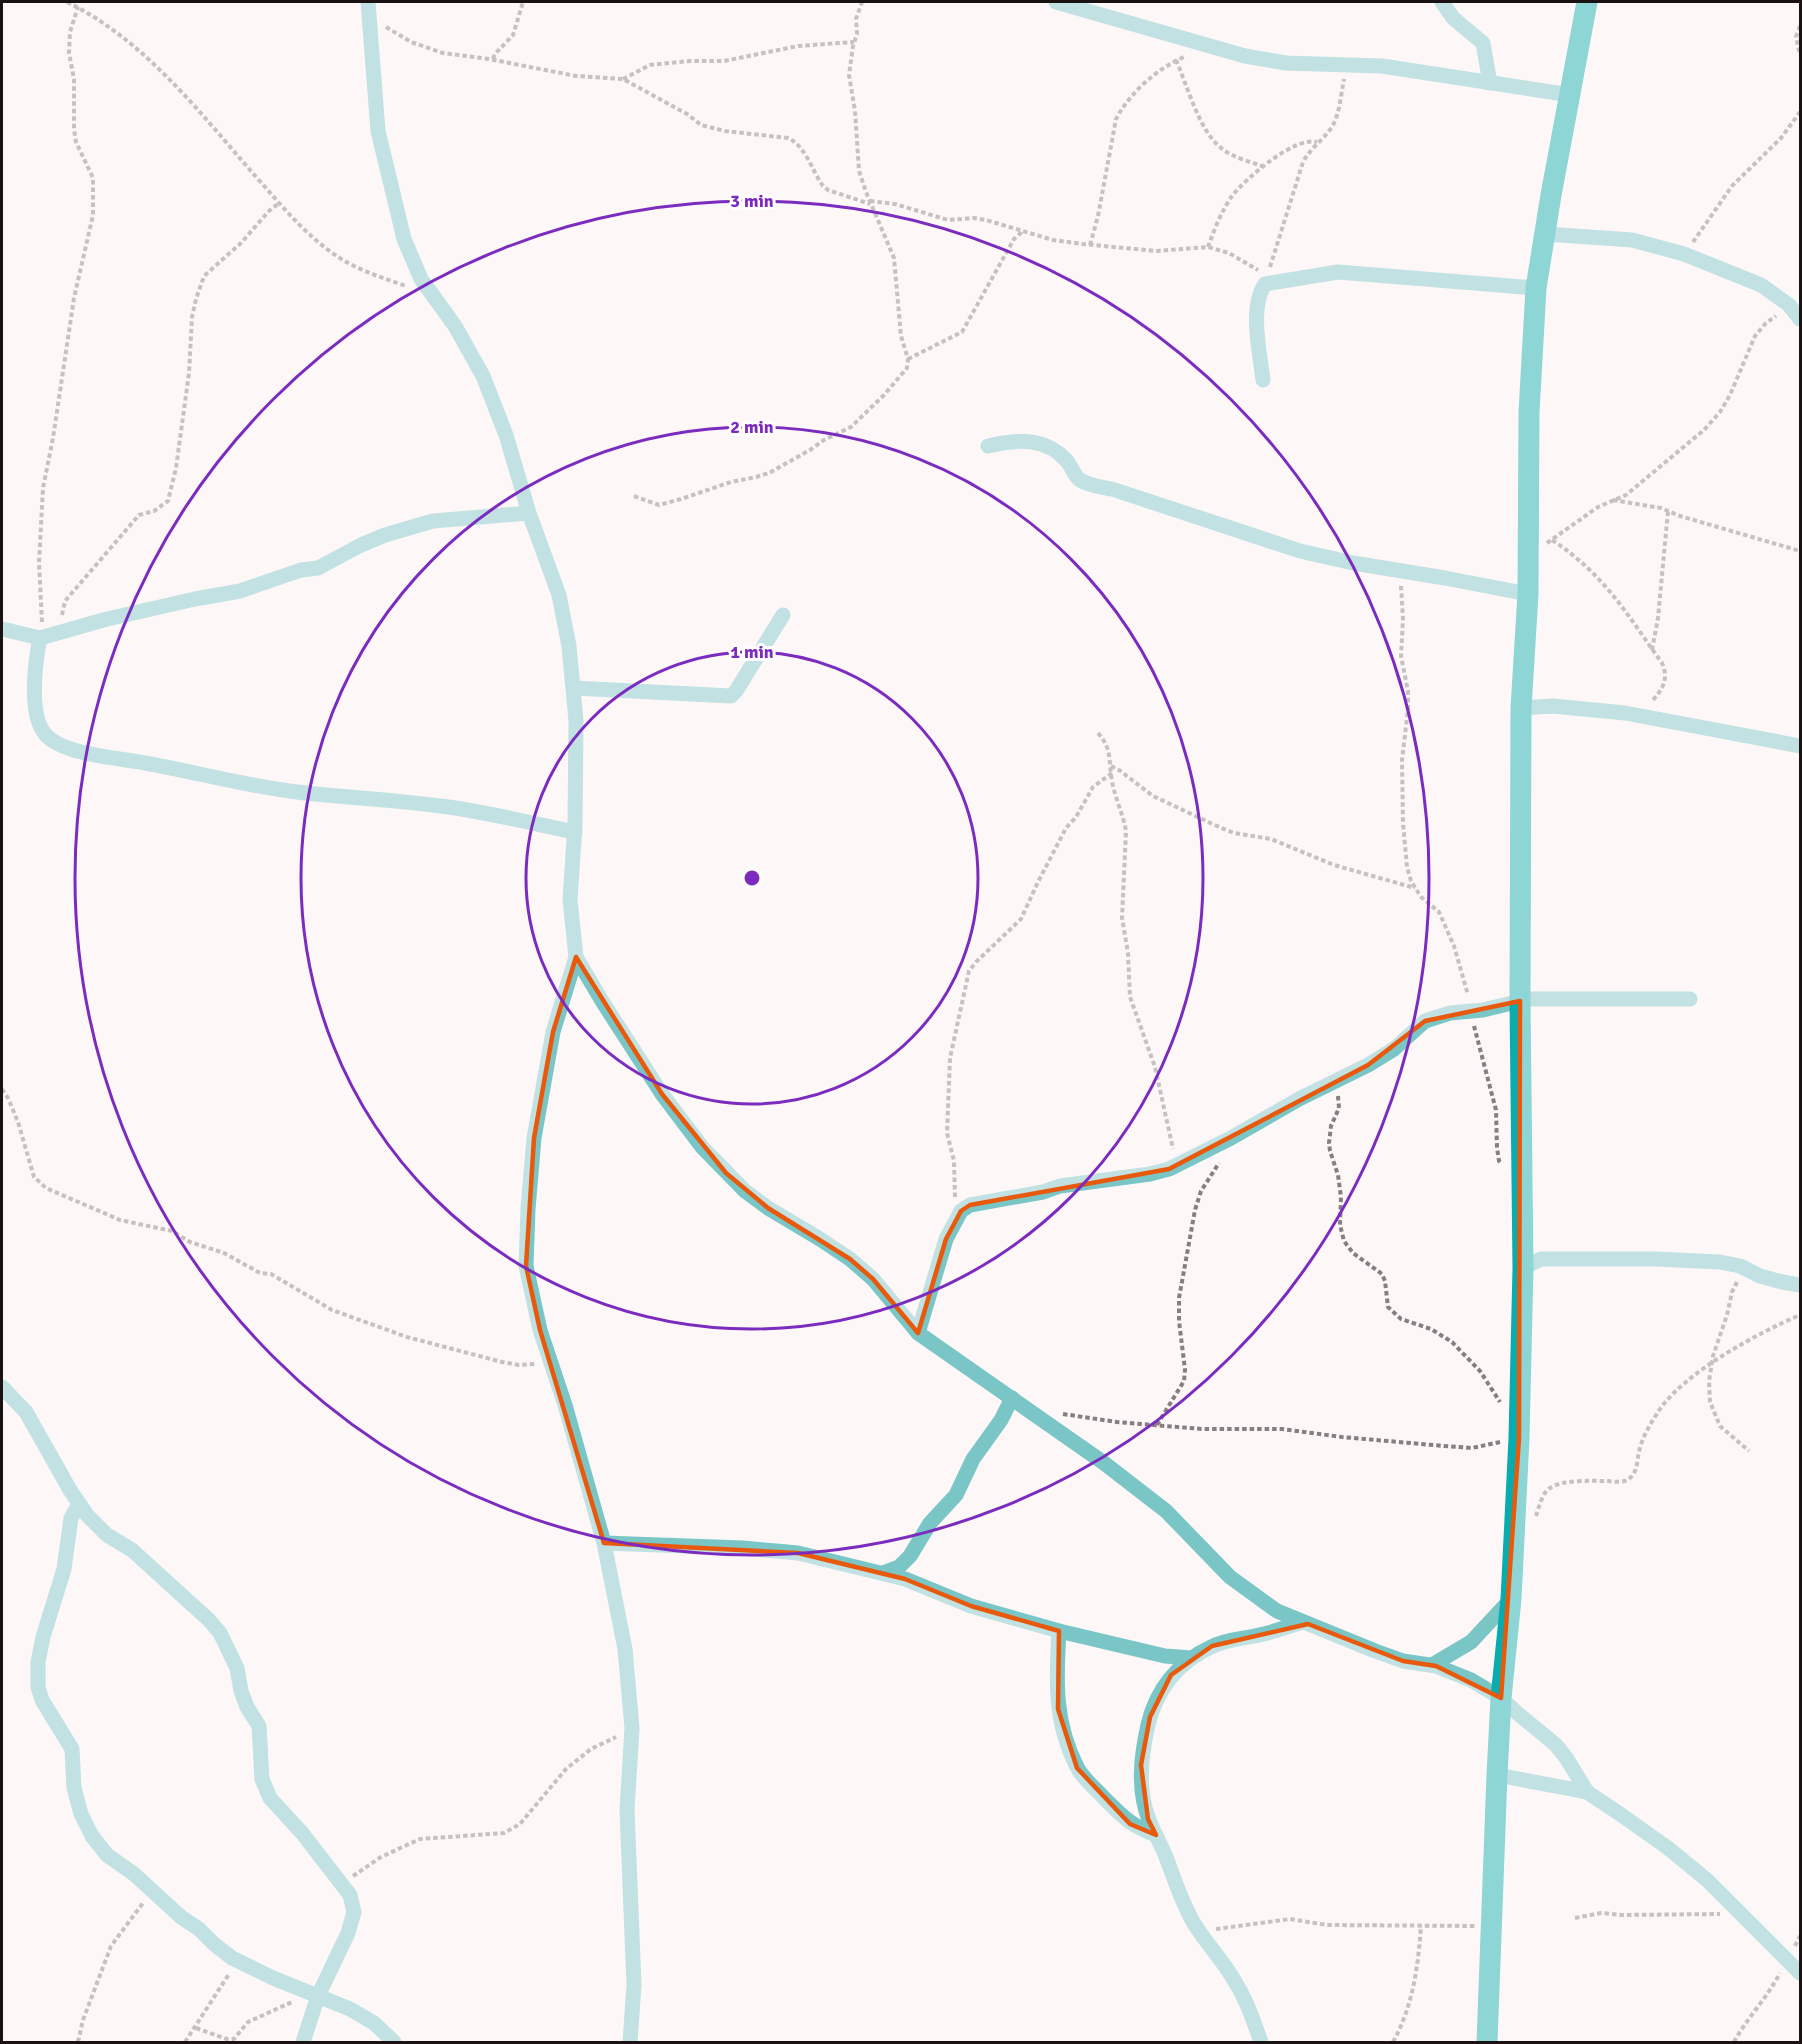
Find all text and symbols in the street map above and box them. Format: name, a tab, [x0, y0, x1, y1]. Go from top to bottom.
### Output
text: 3 min	[730, 190, 774, 212]
text: 2 min	[730, 416, 774, 438]
text: 1 min	[730, 641, 774, 663]
centre of rings	[742, 868, 762, 888]

